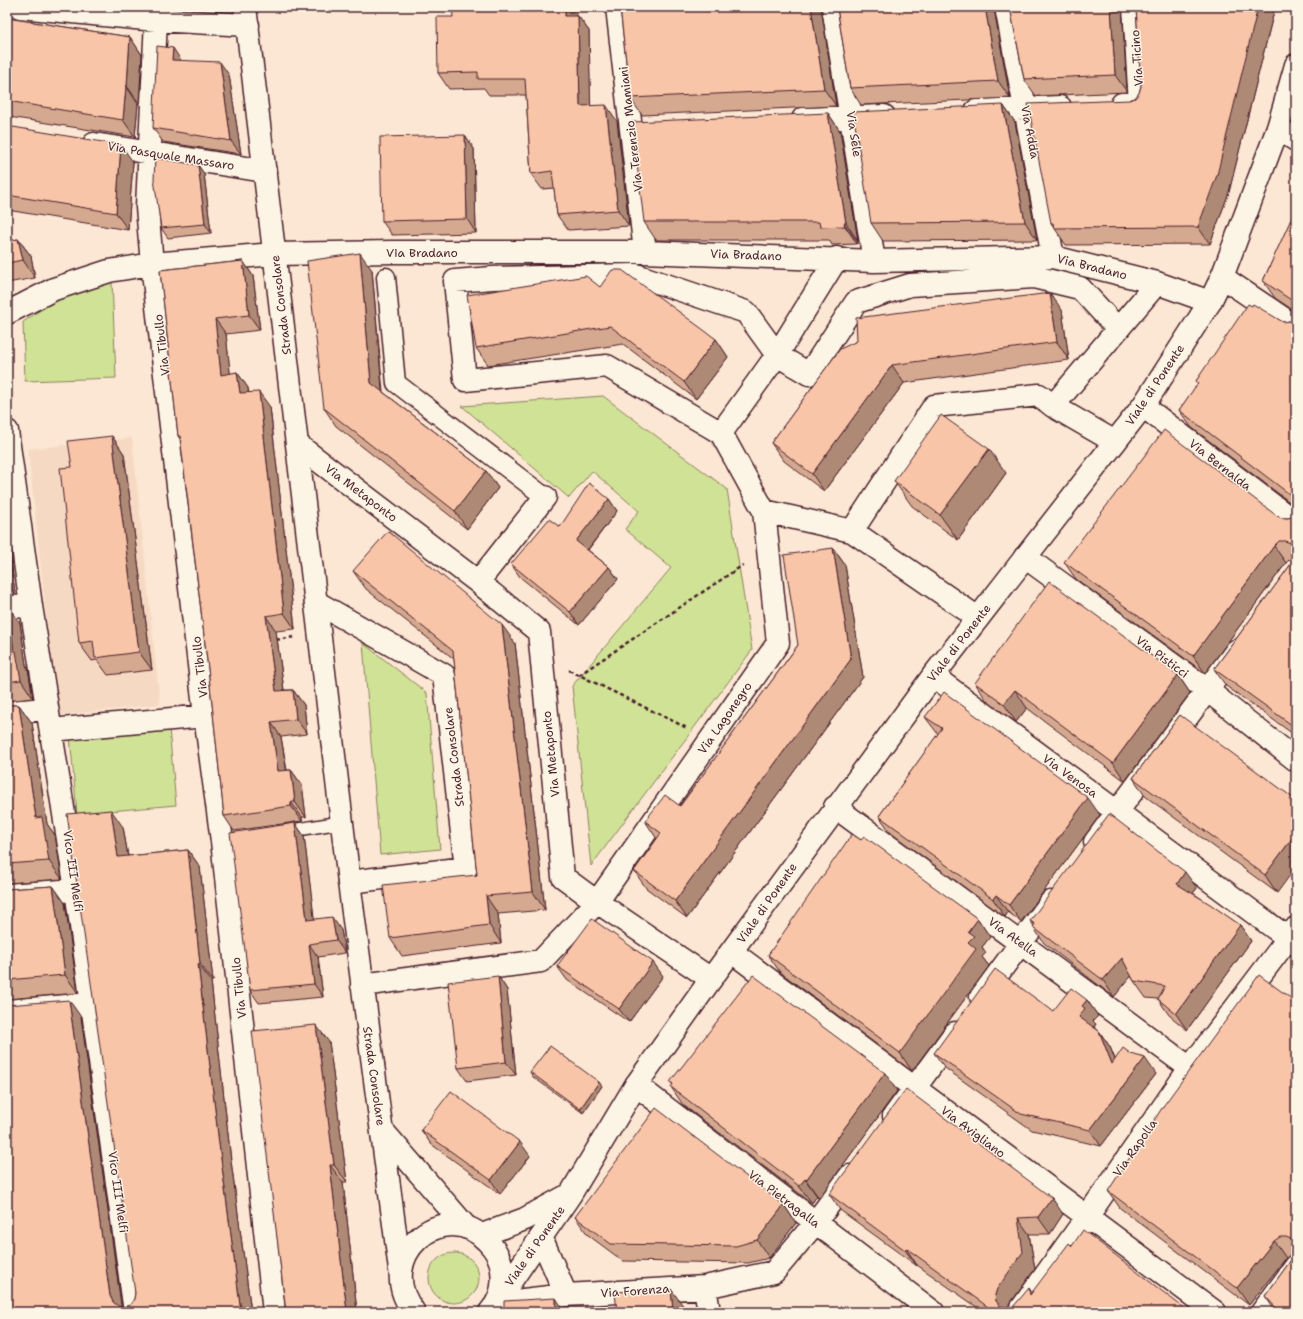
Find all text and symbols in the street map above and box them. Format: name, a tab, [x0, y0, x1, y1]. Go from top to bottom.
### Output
street label: Via Ticino	[1127, 29, 1147, 87]
street label: Via Terenzio Mamiani	[615, 65, 647, 193]
street label: Via Adda	[1017, 104, 1043, 161]
street label: Via Sele	[842, 110, 866, 158]
street label: Via Pasquale Massaro	[106, 138, 236, 174]
street label: Via Bradano	[386, 245, 458, 261]
street label: Via Bradano	[710, 246, 782, 264]
street label: Via Bradano	[1055, 251, 1129, 283]
street label: Strada Consolare	[267, 254, 295, 356]
street label: Via Tibullo	[150, 313, 174, 377]
street label: Viale di Ponente	[1122, 341, 1188, 429]
street label: Via Bernalda	[1186, 436, 1255, 495]
street label: Via Metaponto	[322, 461, 400, 525]
street label: Viale di Ponente	[923, 601, 995, 685]
street label: Via Pisticci	[1132, 632, 1192, 682]
street label: Via Tibullo	[188, 635, 212, 699]
street label: Via Lagonegro	[694, 679, 756, 757]
street label: Strada Consolare	[440, 706, 468, 808]
street label: Via Metaponto	[539, 710, 563, 798]
street label: Via Venosa	[1039, 751, 1101, 802]
street label: Vico III Melfi	[59, 829, 87, 913]
street label: Viale di Ponente	[733, 859, 801, 946]
street label: Via Atella	[985, 914, 1041, 961]
street label: Via Tibullo	[228, 956, 250, 1020]
street label: Strada Consolare	[359, 1025, 389, 1127]
street label: Via Avigliano	[937, 1102, 1009, 1162]
street label: Via Rapolla	[1109, 1116, 1161, 1180]
street label: Vico III Melfi	[104, 1150, 132, 1234]
street label: Via Pietragalla	[745, 1167, 824, 1232]
street label: Viale di Ponente	[501, 1202, 569, 1289]
street label: Via Forenza	[600, 1281, 671, 1301]

